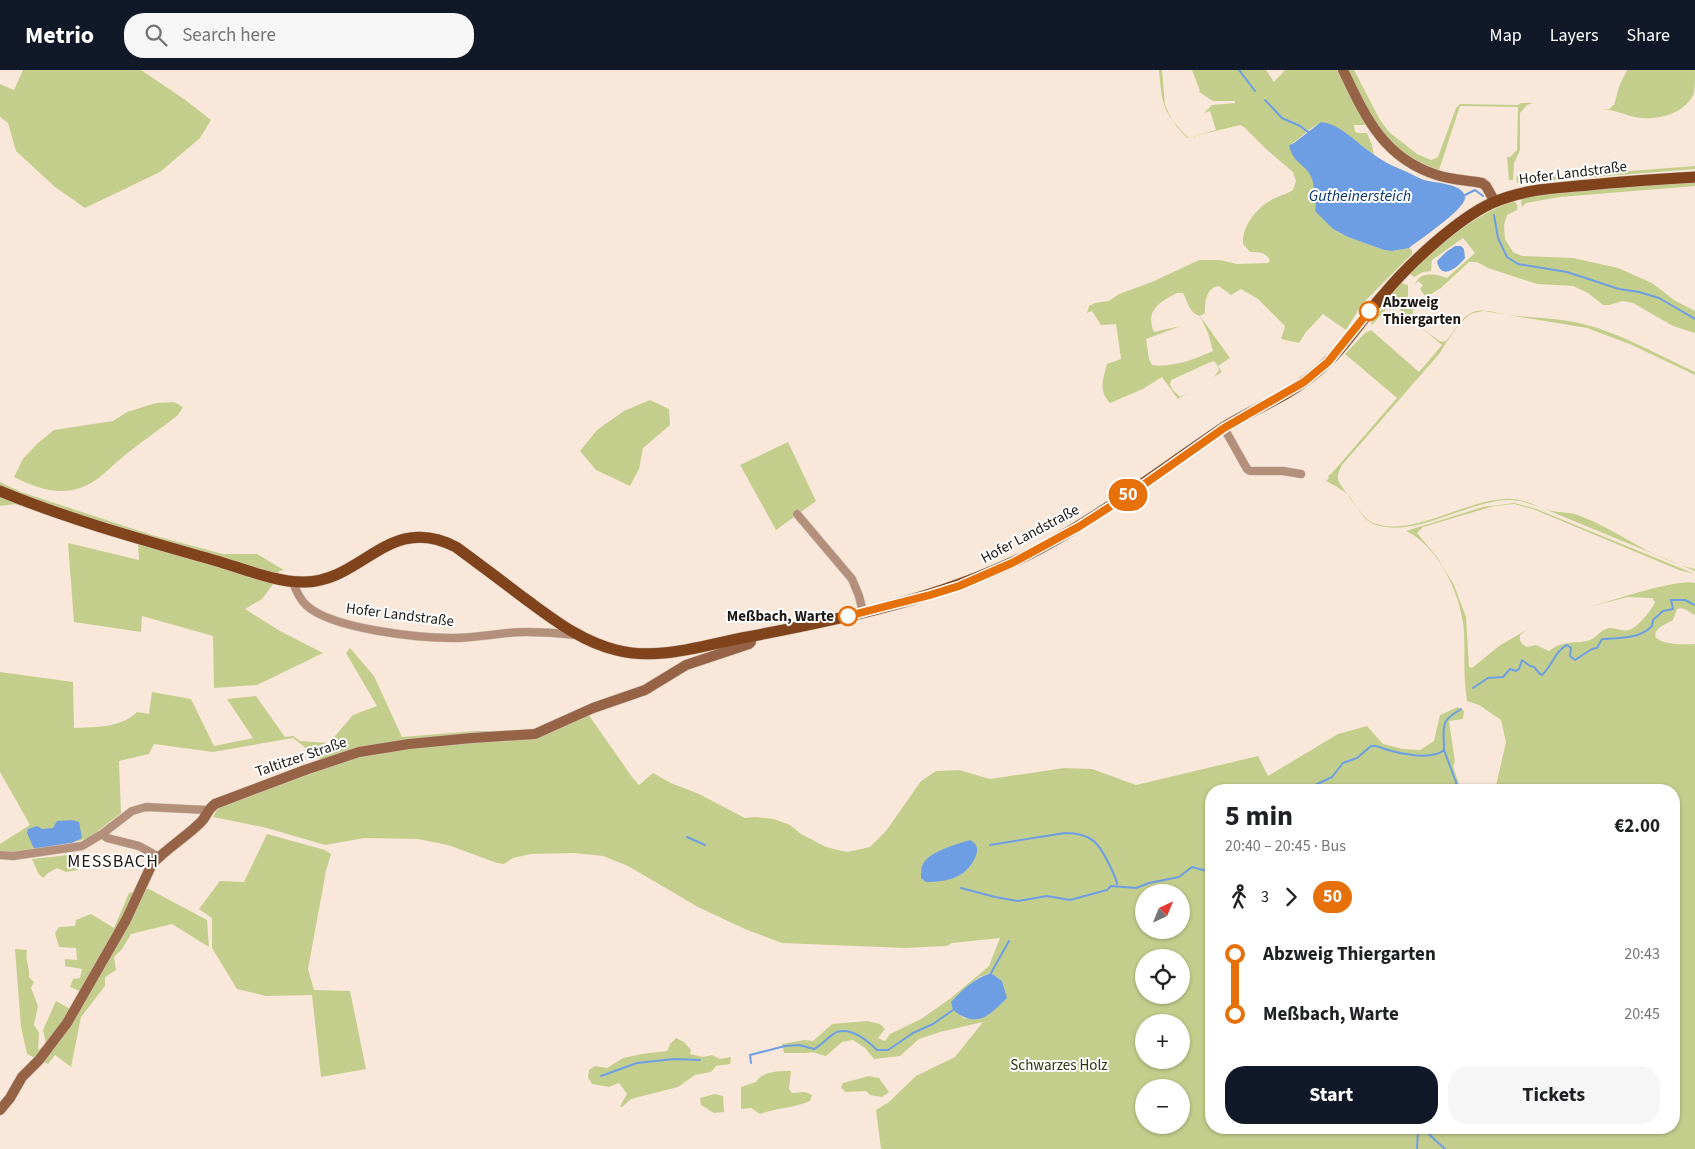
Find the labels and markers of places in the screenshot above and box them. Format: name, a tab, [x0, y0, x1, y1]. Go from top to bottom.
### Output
place label: Abzweig Thiergarten	[1382, 292, 1461, 330]
marker: Abzweig Thiergarten	[1359, 301, 1379, 321]
place label: Meßbach, Warte	[727, 606, 834, 627]
marker: Meßbach, Warte	[838, 606, 858, 626]

